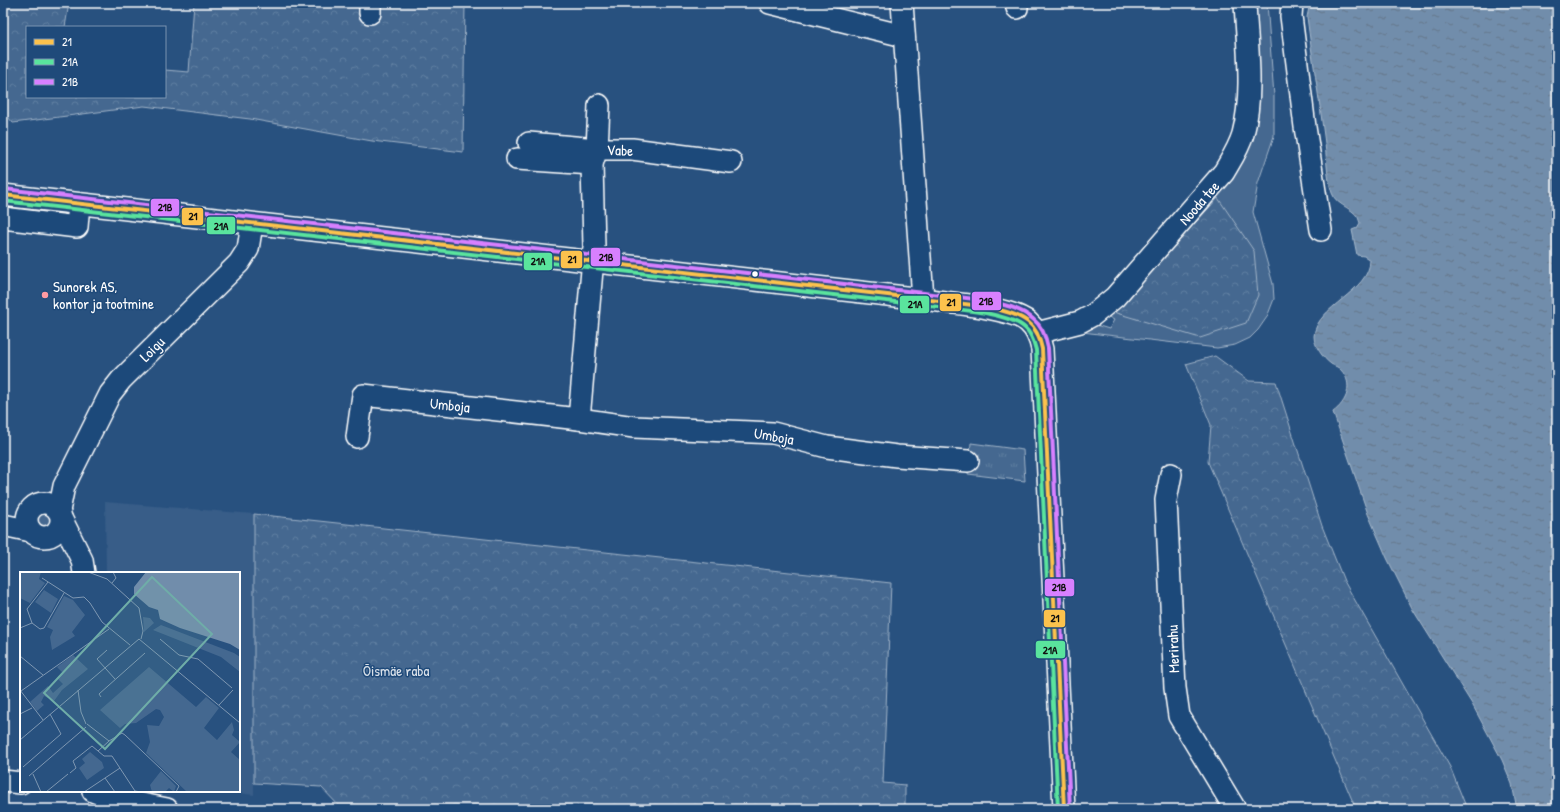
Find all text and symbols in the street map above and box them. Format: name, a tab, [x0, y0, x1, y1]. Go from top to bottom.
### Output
legend	[26, 26, 166, 98]
text: 21	[62, 33, 72, 50]
text: 21A	[62, 53, 78, 70]
text: 21B	[62, 73, 78, 90]
street label: Vabe	[606, 139, 634, 161]
street label: Nooda tee	[1174, 176, 1224, 230]
line badge: 21B	[150, 198, 180, 217]
text: 21B	[158, 200, 173, 214]
line badge: 21	[181, 207, 204, 226]
text: 21	[188, 209, 198, 223]
line badge: 21A	[206, 216, 236, 235]
text: 21A	[214, 219, 229, 233]
line badge: 21B	[590, 247, 621, 267]
line badge: 21	[560, 250, 583, 269]
text: 21B	[599, 250, 614, 264]
line badge: 21A	[523, 252, 553, 271]
text: 21	[567, 252, 577, 266]
text: 21A	[531, 254, 546, 268]
unlabelled marker	[750, 269, 760, 279]
place label: Sunorek AS, kontor ja tootmine	[53, 276, 154, 314]
marker: Sunorek AS, kontor ja tootmine	[40, 290, 50, 300]
line badge: 21B	[971, 291, 1002, 311]
line badge: 21	[939, 293, 962, 312]
text: 21B	[979, 294, 994, 308]
line badge: 21A	[899, 295, 930, 314]
text: 21	[946, 295, 956, 309]
text: 21A	[908, 297, 923, 311]
street label: Loigu	[135, 332, 169, 366]
street label: Umboja	[429, 392, 471, 418]
street label: Umboja	[752, 422, 796, 450]
inset map	[20, 572, 240, 792]
line badge: 21B	[1044, 578, 1075, 597]
text: 21B	[1052, 580, 1067, 594]
line badge: 21	[1043, 609, 1066, 628]
text: 21	[1050, 611, 1060, 625]
street label: Merirahu	[1162, 625, 1184, 673]
line badge: 21A	[1035, 640, 1066, 659]
text: 21A	[1043, 643, 1058, 657]
park label: Õismäe raba	[363, 660, 429, 681]

